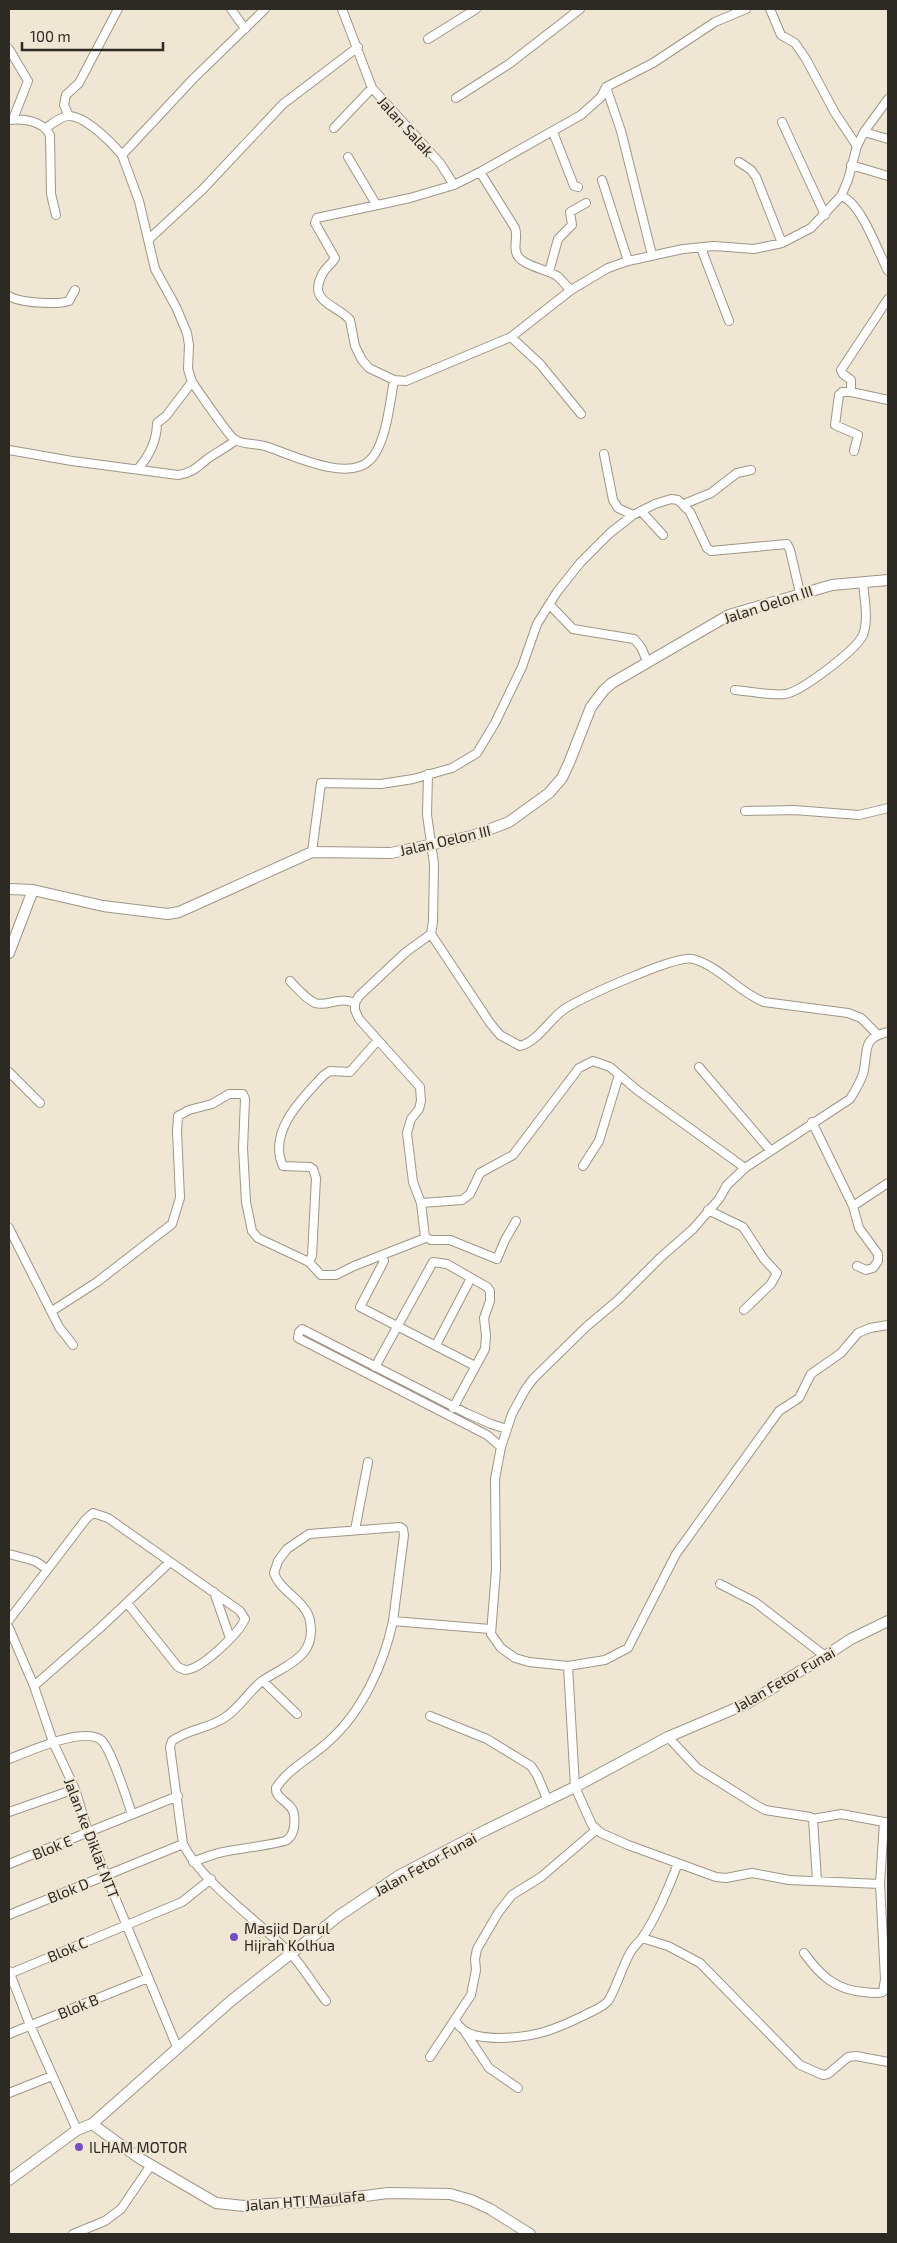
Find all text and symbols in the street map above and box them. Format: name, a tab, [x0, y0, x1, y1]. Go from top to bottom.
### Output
scale bar	[22, 20, 164, 52]
text: 100 m	[30, 27, 71, 45]
street label: Jalan Salak	[374, 92, 438, 160]
street label: Jalan Oelon III	[721, 581, 815, 627]
street label: Jalan Oelon III	[398, 821, 492, 859]
street label: Jalan Fetor Funai	[730, 1643, 838, 1715]
street label: Jalan ke Diklat NTT	[61, 1775, 123, 1901]
street label: Jalan Fetor Funai	[371, 1828, 479, 1900]
street label: Blok E	[29, 1831, 75, 1863]
street label: Blok D	[45, 1874, 91, 1906]
place label: Masjid Darul Hijrah Kolhua	[244, 1919, 335, 1955]
marker: Masjid Darul Hijrah Kolhua	[228, 1931, 240, 1943]
street label: Blok C	[44, 1932, 90, 1965]
street label: Blok B	[55, 1990, 101, 2022]
place label: ILHAM MOTOR	[89, 2138, 187, 2156]
marker: ILHAM MOTOR	[73, 2141, 85, 2153]
street label: Jalan HTI Maulafa	[244, 2186, 366, 2214]

